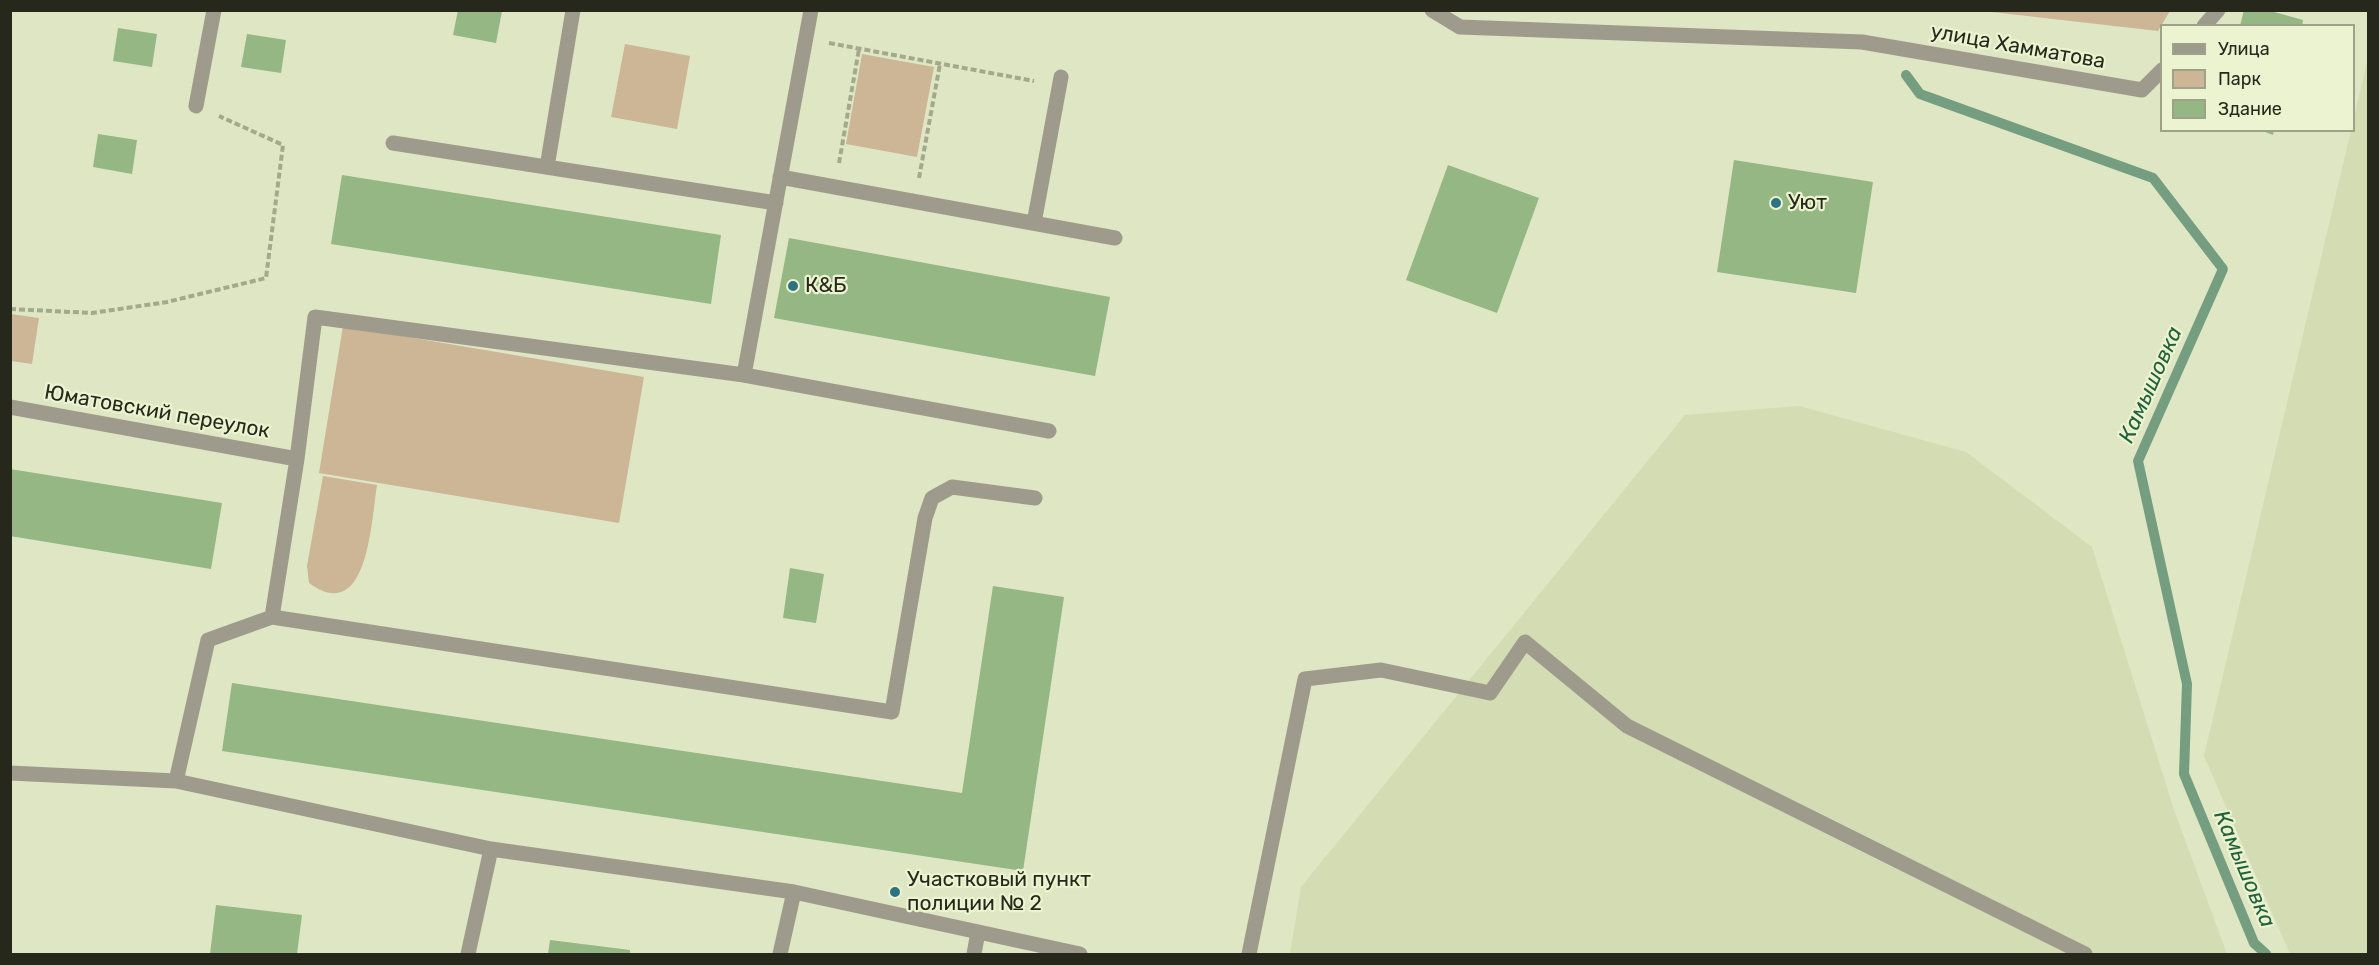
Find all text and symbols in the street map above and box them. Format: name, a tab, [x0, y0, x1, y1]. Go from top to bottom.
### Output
street label: улица Хамматова	[1929, 19, 2107, 75]
legend	[2160, 24, 2355, 132]
text: Улица	[2218, 38, 2270, 60]
text: Парк	[2218, 68, 2261, 90]
text: Здание	[2218, 98, 2282, 120]
place label: Уют	[1788, 190, 1827, 216]
marker: Уют	[1769, 196, 1783, 210]
place label: К&Б	[805, 273, 846, 299]
marker: К&Б	[786, 279, 800, 293]
water label: Камышовка	[2114, 323, 2188, 447]
street label: Юматовский переулок	[42, 380, 272, 444]
water label: Камышовка	[2208, 807, 2280, 931]
place label: Участковый пункт полиции № 2	[907, 867, 1091, 917]
marker: Участковый пункт полиции № 2	[888, 885, 902, 899]

